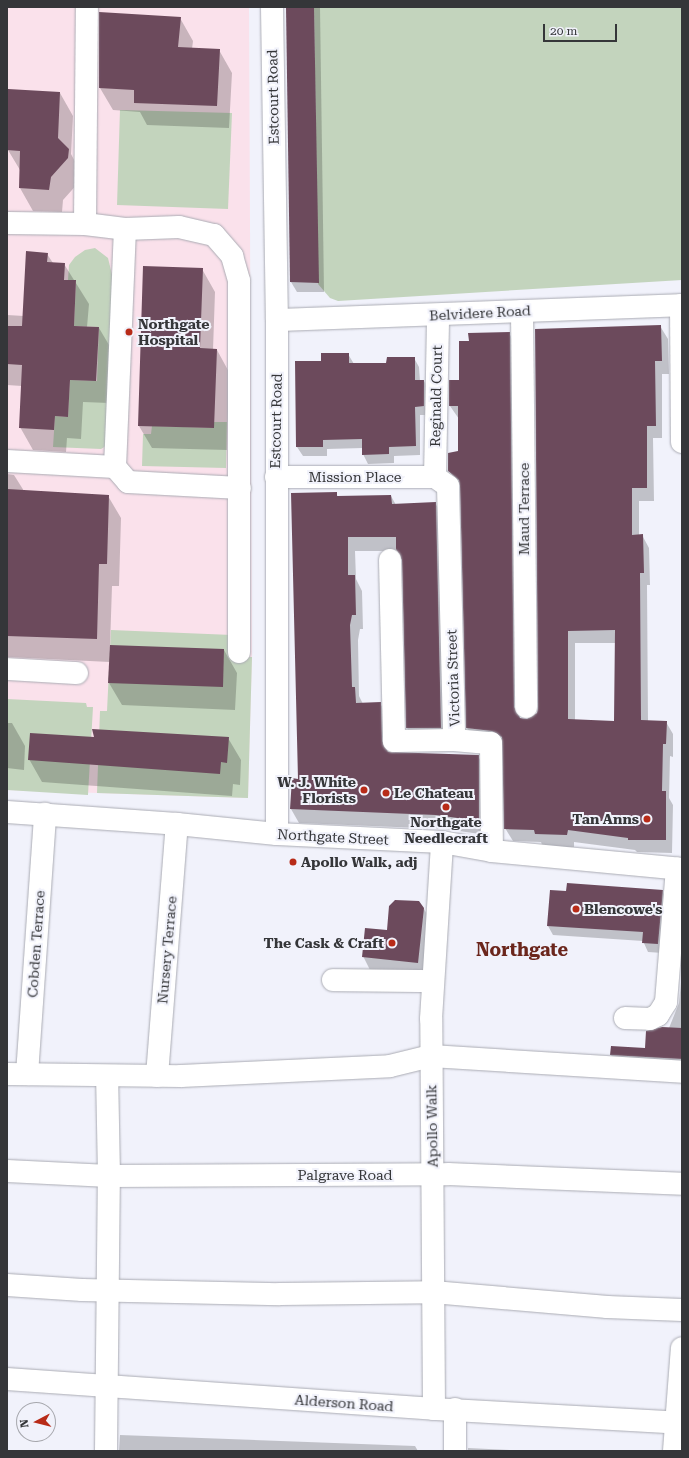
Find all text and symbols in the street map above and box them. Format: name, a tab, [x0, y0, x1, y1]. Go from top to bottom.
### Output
scale bar	[545, 16, 619, 42]
text: 20 m	[550, 24, 577, 38]
street label: Estcourt Road	[264, 49, 282, 145]
street label: Belvidere Road	[429, 302, 531, 324]
place label: Northgate Hospital	[138, 316, 210, 348]
marker: Northgate Hospital	[123, 326, 135, 338]
street label: Reginald Court	[427, 345, 445, 447]
street label: Estcourt Road	[267, 373, 285, 469]
street label: Maud Terrace	[516, 463, 532, 555]
street label: Mission Place	[309, 469, 401, 485]
street label: Victoria Street	[443, 629, 463, 727]
place label: W. J. White Florists	[277, 774, 356, 806]
marker: W. J. White Florists	[359, 785, 369, 795]
place label: Le Chateau	[394, 785, 473, 801]
marker: Le Chateau	[381, 788, 391, 798]
marker: Northgate Needlecraft	[441, 802, 451, 812]
place label: Tan Anns	[572, 811, 639, 827]
place label: Northgate Needlecraft	[404, 814, 488, 846]
marker: Tan Anns	[642, 814, 652, 824]
street label: Northgate Street	[277, 826, 389, 848]
place label: Apollo Walk, adj	[301, 854, 417, 870]
marker: Apollo Walk, adj	[288, 857, 298, 867]
street label: Cobden Terrace	[24, 890, 48, 998]
street label: Nursery Terrace	[154, 895, 180, 1005]
place label: Blencowe's	[584, 901, 662, 917]
marker: Blencowe's	[571, 904, 581, 914]
place label: The Cask & Craft	[263, 935, 384, 951]
marker: The Cask & Craft	[387, 938, 397, 948]
district label: Northgate	[476, 939, 568, 961]
street label: Apollo Walk	[423, 1085, 441, 1167]
street label: Palgrave Road	[298, 1167, 392, 1183]
street label: Alderson Road	[294, 1391, 394, 1415]
north arrow	[16, 1402, 56, 1442]
text: N	[18, 1418, 32, 1428]

